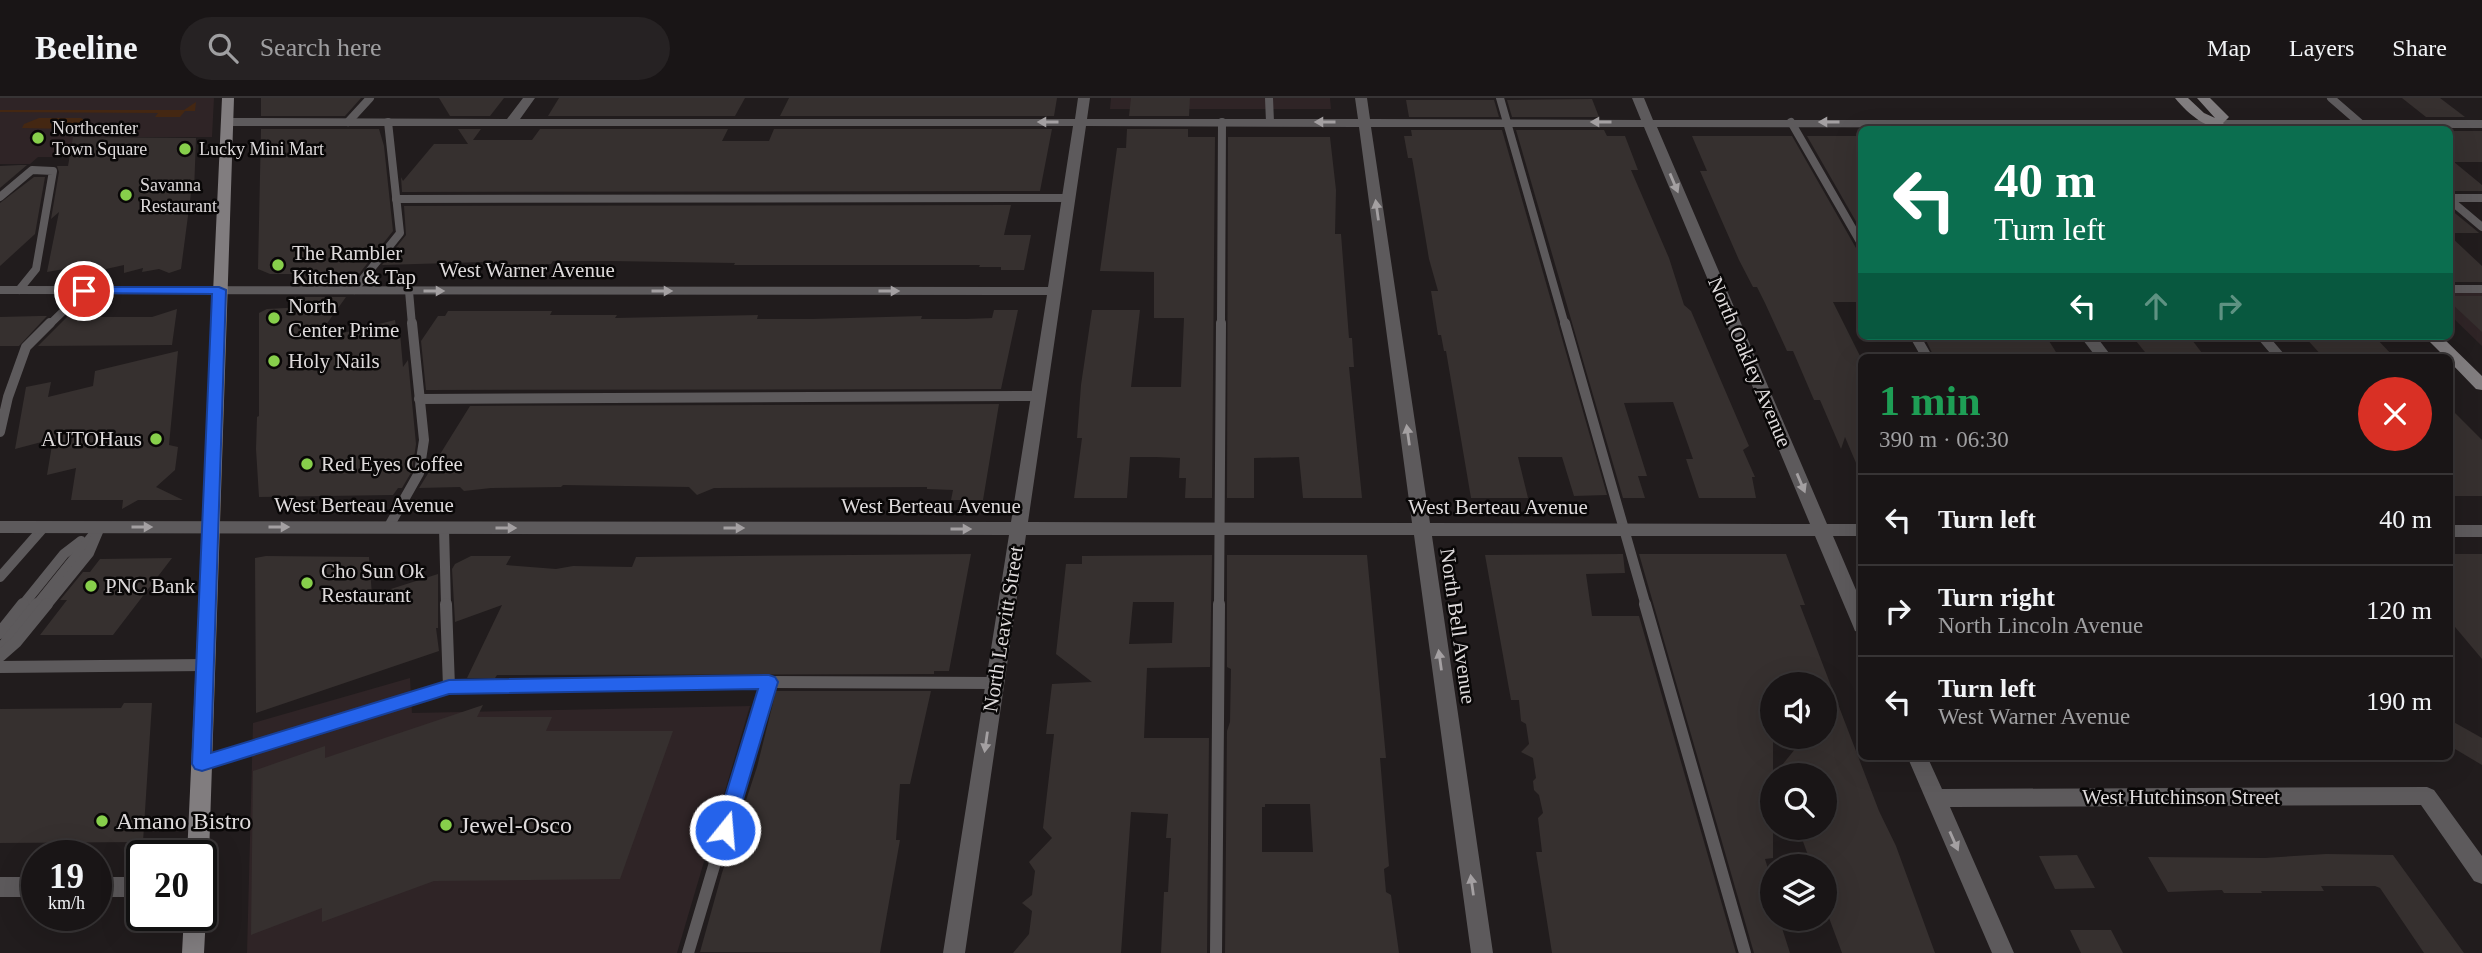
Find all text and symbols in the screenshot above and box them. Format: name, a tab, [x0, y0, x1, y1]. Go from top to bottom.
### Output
search box	[180, 17, 670, 80]
icon: search	[204, 29, 242, 67]
text: Beeline	[35, 30, 138, 66]
text: Search here	[260, 33, 382, 62]
text: Map	[2207, 35, 2251, 61]
text: Layers	[2289, 35, 2354, 61]
text: Share	[2392, 35, 2447, 61]
one-way arrow	[1037, 116, 1059, 128]
one-way arrow	[1314, 116, 1336, 128]
one-way arrow	[1590, 116, 1612, 128]
one-way arrow	[1818, 116, 1840, 128]
place label: Northcenter Town Square	[52, 118, 147, 159]
marker: Northcenter Town Square	[30, 130, 46, 146]
place label: Lucky Mini Mart	[199, 139, 324, 159]
marker: Lucky Mini Mart	[177, 141, 193, 157]
text: 40 m	[1994, 153, 2096, 208]
icon: left	[1879, 154, 1970, 245]
one-way arrow	[1669, 173, 1680, 194]
place label: Savanna Restaurant	[140, 175, 217, 216]
marker: Savanna Restaurant	[118, 187, 134, 203]
one-way arrow	[1371, 199, 1382, 221]
text: Turn left	[1994, 211, 2106, 247]
place label: The Rambler Kitchen & Tap	[292, 241, 416, 289]
marker: The Rambler Kitchen & Tap	[270, 257, 286, 273]
street label: West Warner Avenue	[439, 258, 615, 282]
pin	[54, 261, 114, 321]
icon: arrive	[65, 272, 103, 310]
street label: North Oakley Avenue	[1703, 273, 1797, 451]
one-way arrow	[423, 285, 445, 297]
one-way arrow	[651, 285, 673, 297]
one-way arrow	[878, 285, 900, 297]
icon: left	[2064, 287, 2102, 325]
icon: ahead	[2137, 287, 2175, 325]
icon: right	[2210, 287, 2248, 325]
place label: North Center Prime	[288, 294, 399, 342]
marker: North Center Prime	[266, 310, 282, 326]
place label: Holy Nails	[288, 349, 380, 373]
marker: Holy Nails	[266, 353, 282, 369]
button: close	[2358, 377, 2432, 451]
text: 1 min	[1879, 378, 1981, 424]
one-way arrow	[1403, 424, 1414, 446]
place label: AUTOHaus	[41, 427, 142, 451]
text: 390 m · 06:30	[1879, 427, 2009, 452]
marker: AUTOHaus	[148, 431, 164, 447]
place label: Red Eyes Coffee	[321, 452, 463, 476]
marker: Red Eyes Coffee	[299, 456, 315, 472]
one-way arrow	[1796, 473, 1807, 494]
street label: West Berteau Avenue	[274, 493, 454, 517]
street label: West Berteau Avenue	[841, 494, 1021, 518]
street label: West Berteau Avenue	[1408, 495, 1588, 519]
icon: left	[1879, 501, 1917, 539]
text: Turn left	[1938, 505, 2036, 534]
text: 40 m	[2379, 505, 2432, 534]
one-way arrow	[131, 521, 153, 533]
one-way arrow	[268, 521, 290, 533]
one-way arrow	[495, 522, 517, 534]
one-way arrow	[723, 522, 745, 534]
one-way arrow	[950, 523, 972, 535]
street label: North Leavitt Street	[978, 544, 1028, 714]
street label: North Bell Avenue	[1435, 547, 1481, 705]
place label: Cho Sun Ok Restaurant	[321, 559, 425, 607]
place label: PNC Bank	[105, 574, 196, 598]
marker: Cho Sun Ok Restaurant	[299, 575, 315, 591]
marker: PNC Bank	[83, 578, 99, 594]
text: Turn right	[1938, 583, 2055, 612]
icon: right	[1879, 592, 1917, 630]
text: 120 m	[2366, 596, 2432, 625]
text: North Lincoln Avenue	[1938, 613, 2143, 638]
one-way arrow	[1434, 649, 1445, 671]
map controls	[1760, 672, 1837, 931]
button: sound	[1760, 672, 1837, 749]
text: Turn left	[1938, 674, 2036, 703]
icon: left	[1879, 683, 1917, 721]
text: 190 m	[2366, 687, 2432, 716]
text: West Warner Avenue	[1938, 704, 2130, 729]
one-way arrow	[980, 731, 991, 753]
button: search	[1760, 763, 1837, 840]
street label: West Hutchinson Street	[2082, 785, 2280, 809]
position arrow	[688, 793, 762, 867]
place label: Amano Bistro	[116, 808, 251, 834]
place label: Jewel-Osco	[460, 812, 572, 838]
marker: Amano Bistro	[94, 813, 110, 829]
marker: Jewel-Osco	[438, 817, 454, 833]
one-way arrow	[1948, 831, 1960, 851]
speed limit sign: 20	[126, 840, 217, 931]
button: layers	[1760, 854, 1837, 931]
text: 19	[49, 857, 84, 896]
one-way arrow	[1466, 874, 1477, 896]
text: km/h	[48, 893, 85, 913]

